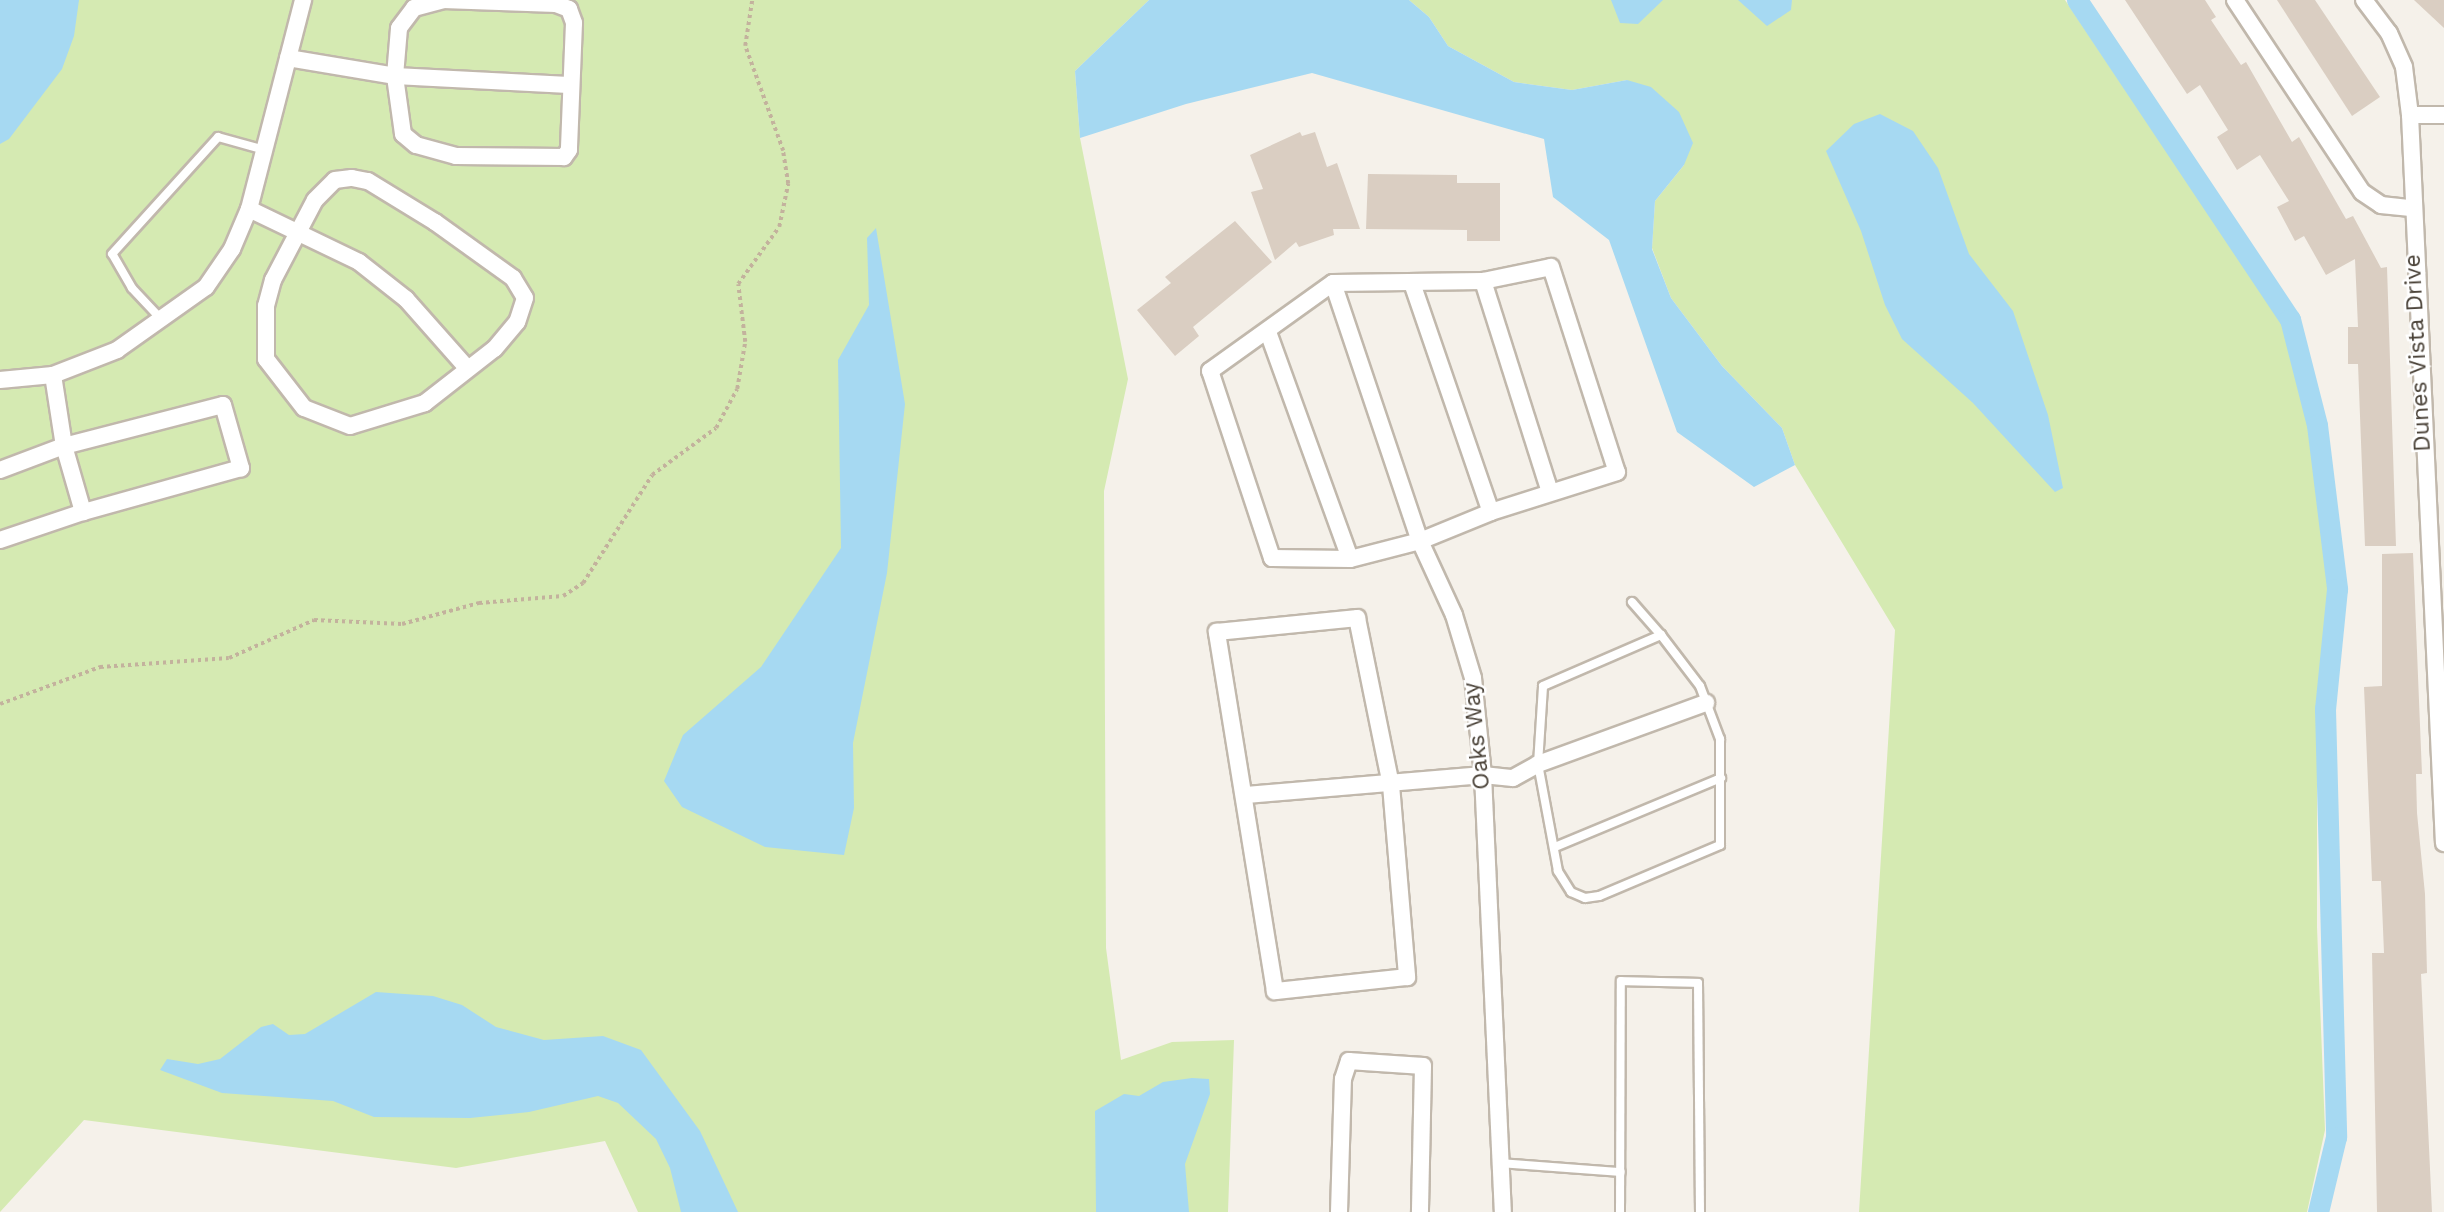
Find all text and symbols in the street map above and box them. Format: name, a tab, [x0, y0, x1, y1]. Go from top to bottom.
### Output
street label: Dunes Vista Drive	[2399, 253, 2437, 453]
street label: Oaks Way	[1458, 681, 1496, 791]

